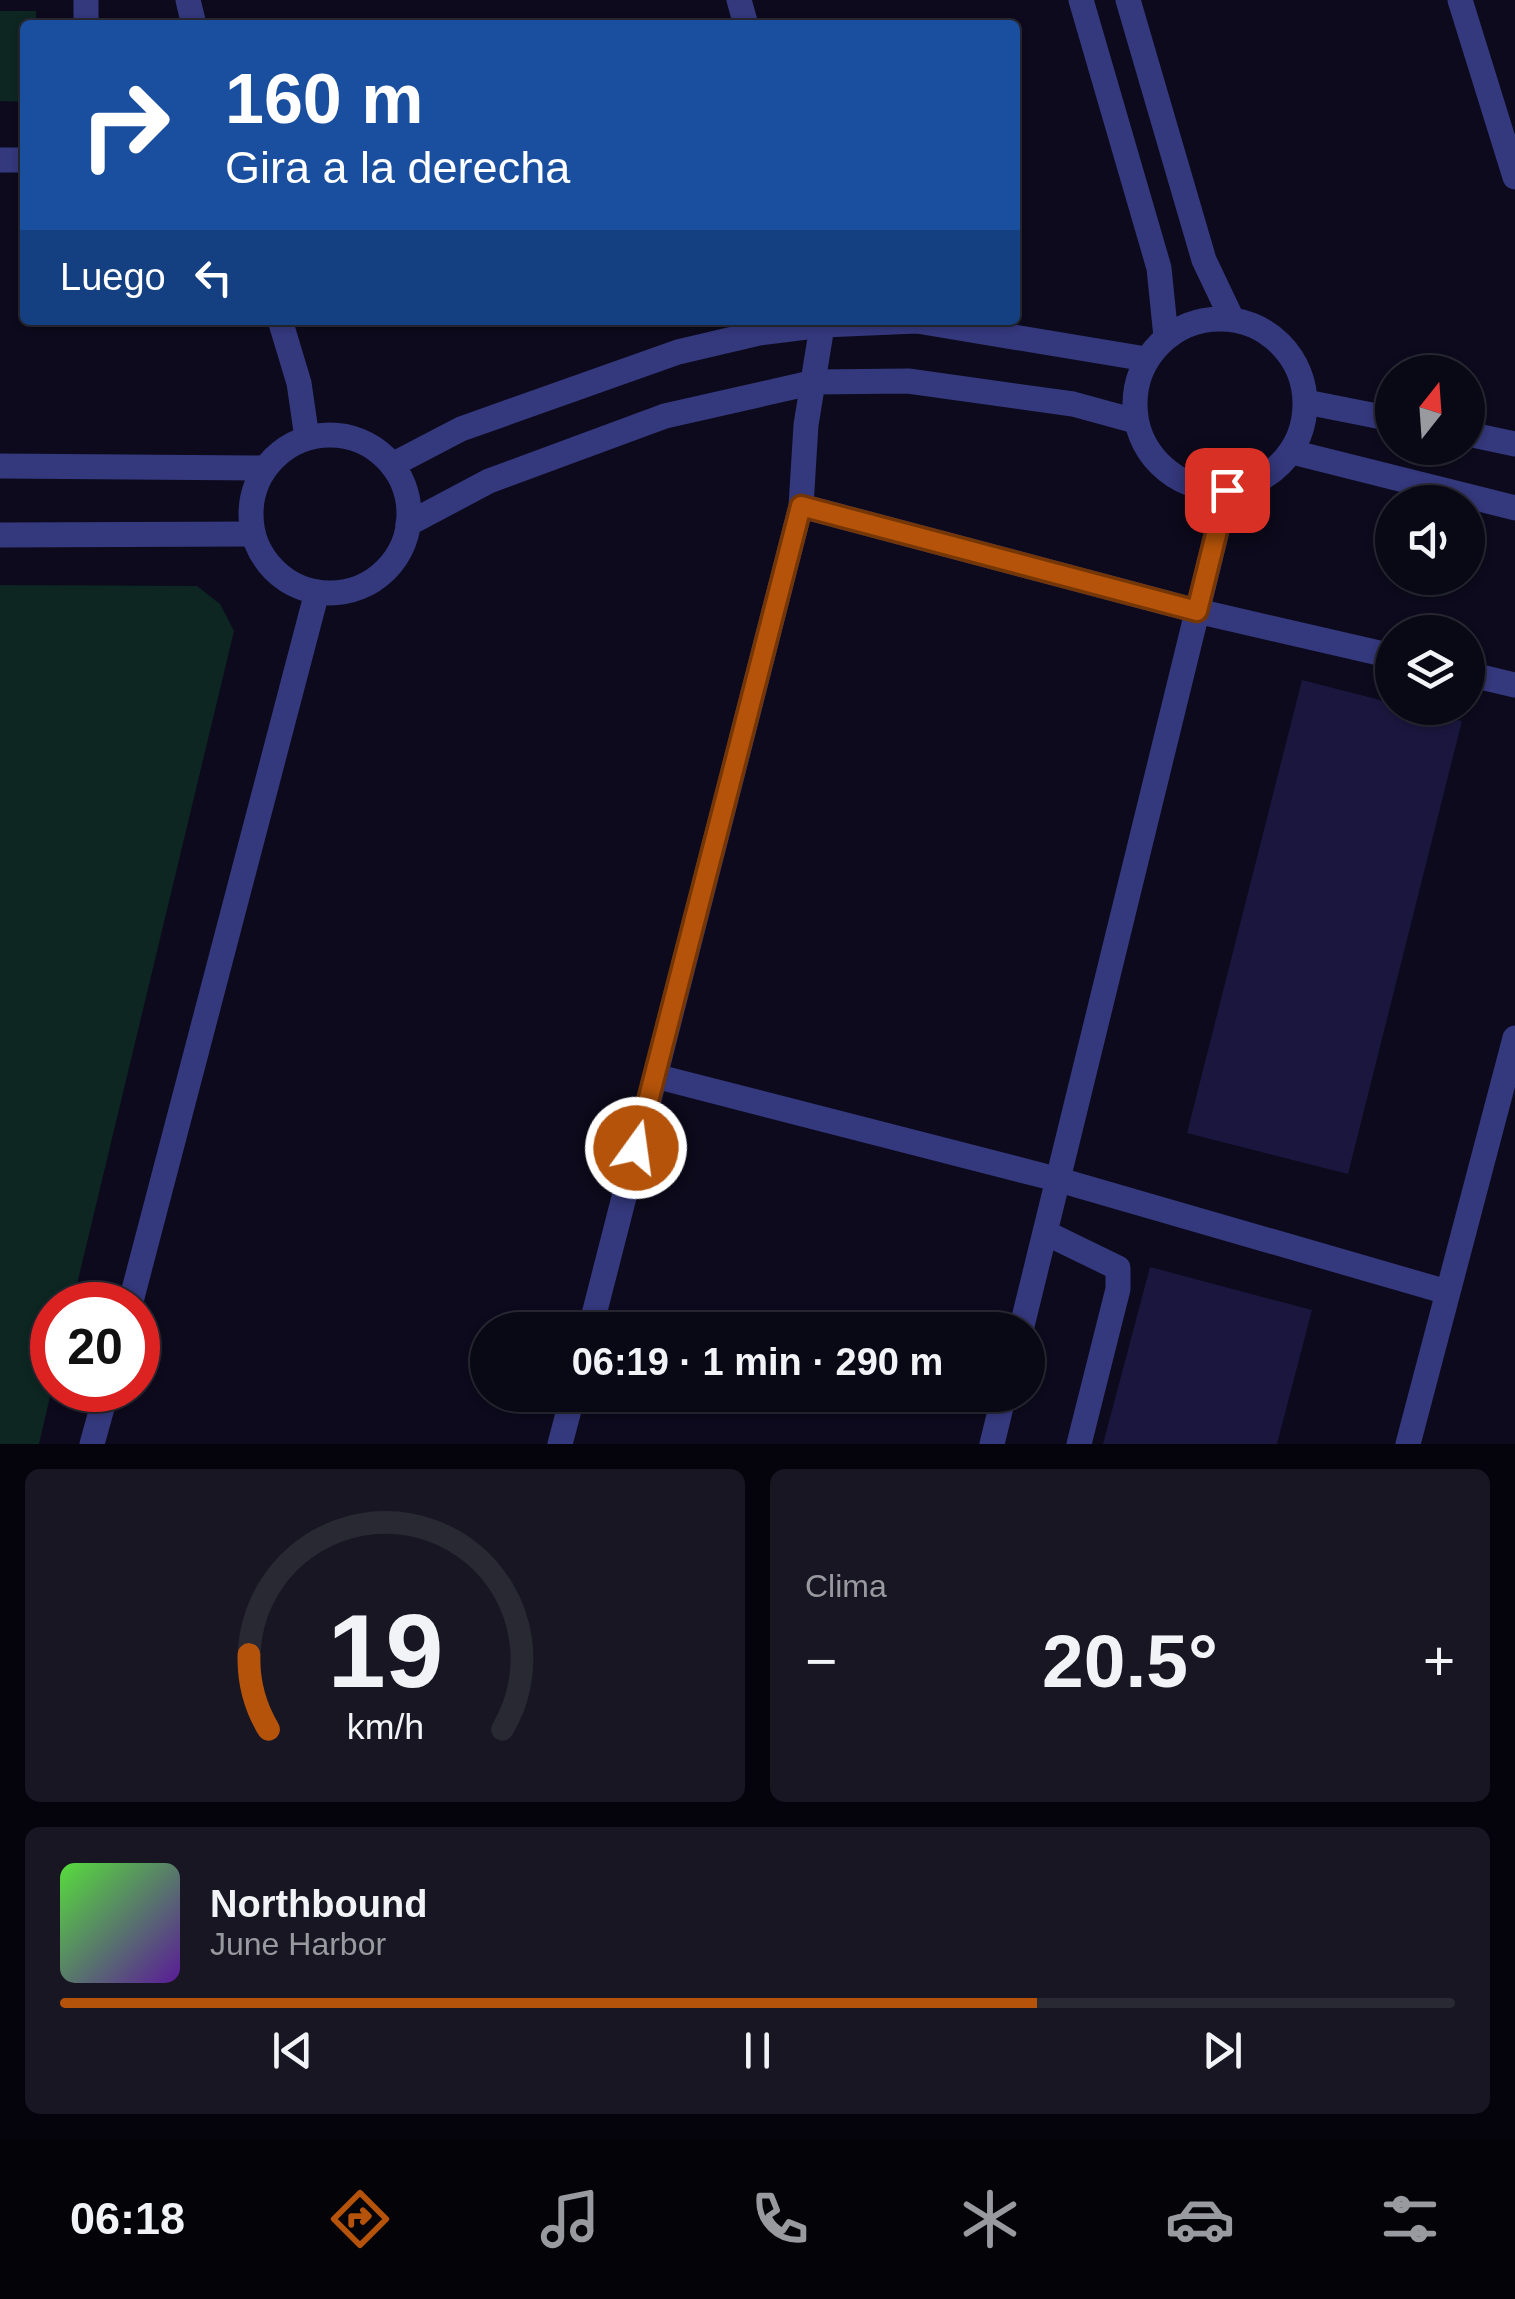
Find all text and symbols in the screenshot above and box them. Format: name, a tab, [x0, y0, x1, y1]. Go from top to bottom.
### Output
icon: right	[60, 60, 190, 190]
text: 160 m	[225, 60, 423, 138]
text: Gira a la derecha	[225, 142, 570, 193]
icon: left	[186, 250, 241, 305]
text: Luego	[60, 256, 166, 298]
north arrow	[1375, 355, 1485, 465]
map controls	[1375, 355, 1485, 725]
pin	[1185, 448, 1270, 533]
icon: arrive	[1200, 463, 1255, 518]
button: sound	[1375, 485, 1485, 595]
button: layers	[1375, 615, 1485, 725]
position arrow	[584, 1096, 688, 1200]
speed limit sign: 20	[30, 1282, 160, 1412]
text: 06:19 · 1 min · 290 m	[572, 1341, 943, 1383]
text: Clima	[805, 1568, 887, 1604]
text: 19	[327, 1593, 443, 1709]
text: 20.5°	[1042, 1619, 1218, 1703]
text: −	[805, 1630, 837, 1692]
text: +	[1423, 1630, 1455, 1692]
text: km/h	[346, 1707, 424, 1747]
text: Northbound	[210, 1883, 427, 1925]
text: June Harbor	[210, 1926, 386, 1962]
icon: previous	[265, 2023, 320, 2078]
icon: pause	[730, 2023, 785, 2078]
icon: next	[1195, 2023, 1250, 2078]
icon: directions	[325, 2184, 395, 2254]
icon: music	[535, 2184, 605, 2254]
icon: phone	[745, 2184, 815, 2254]
icon: climate	[955, 2184, 1025, 2254]
icon: car	[1165, 2184, 1235, 2254]
icon: filters	[1375, 2184, 1445, 2254]
text: 06:18	[70, 2193, 185, 2244]

